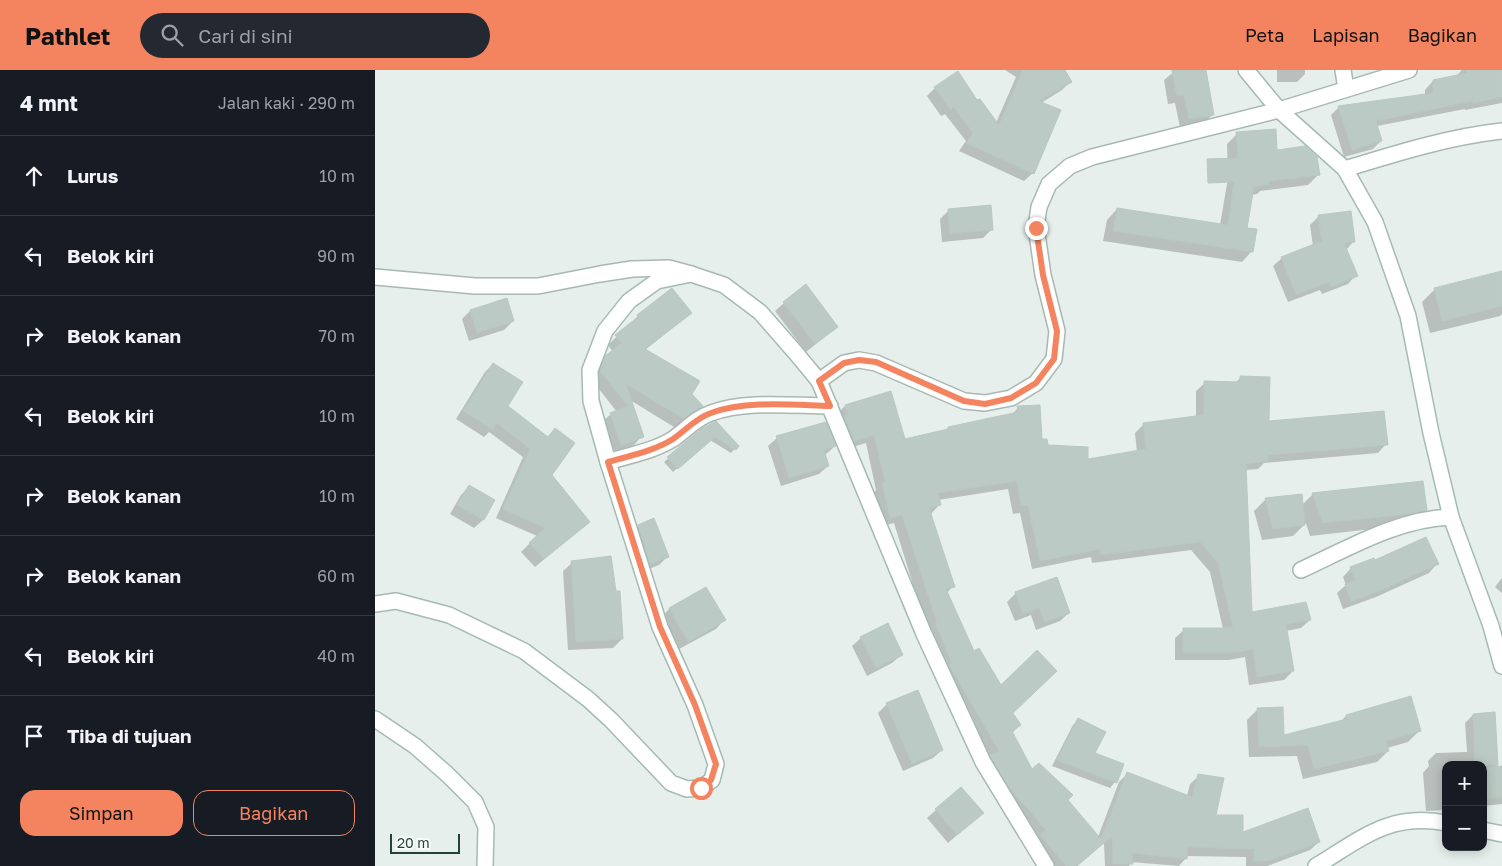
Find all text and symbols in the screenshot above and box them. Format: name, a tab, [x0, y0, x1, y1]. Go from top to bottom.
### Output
search box	[140, 13, 490, 58]
text: Pathlet	[25, 21, 110, 50]
icon: search	[158, 21, 186, 49]
text: Cari di sini	[198, 24, 293, 47]
text: Peta	[1245, 24, 1284, 46]
text: Lapisan	[1312, 24, 1380, 46]
text: Bagikan	[1408, 24, 1477, 46]
text: 4 mnt	[20, 90, 78, 116]
text: Jalan kaki · 290 m	[218, 93, 355, 113]
icon: ahead	[20, 162, 48, 190]
text: Lurus	[67, 164, 118, 187]
text: 10 m	[319, 166, 355, 186]
route end	[1025, 217, 1048, 240]
icon: left	[20, 242, 48, 270]
text: Belok kiri	[67, 244, 154, 267]
text: 90 m	[317, 246, 355, 266]
icon: right	[20, 322, 48, 350]
text: Belok kanan	[67, 324, 181, 347]
text: 70 m	[318, 326, 355, 346]
icon: left	[20, 402, 48, 430]
text: Belok kiri	[67, 404, 154, 427]
text: 10 m	[319, 406, 355, 426]
icon: right	[20, 482, 48, 510]
text: Belok kanan	[67, 484, 181, 507]
text: 10 m	[319, 486, 355, 506]
icon: right	[20, 562, 48, 590]
text: Belok kanan	[67, 564, 181, 587]
text: 60 m	[317, 566, 355, 586]
icon: left	[20, 642, 48, 670]
text: Belok kiri	[67, 644, 154, 667]
text: 40 m	[317, 646, 355, 666]
icon: arrive	[20, 722, 48, 750]
text: Tiba di tujuan	[67, 724, 192, 747]
map controls	[1442, 761, 1487, 851]
button: +	[1442, 761, 1487, 806]
route start	[690, 777, 713, 800]
button: Simpan	[20, 790, 183, 836]
button: Bagikan	[193, 790, 355, 836]
button: −	[1442, 806, 1487, 851]
scale bar	[390, 831, 460, 854]
text: 20 m	[397, 834, 430, 851]

